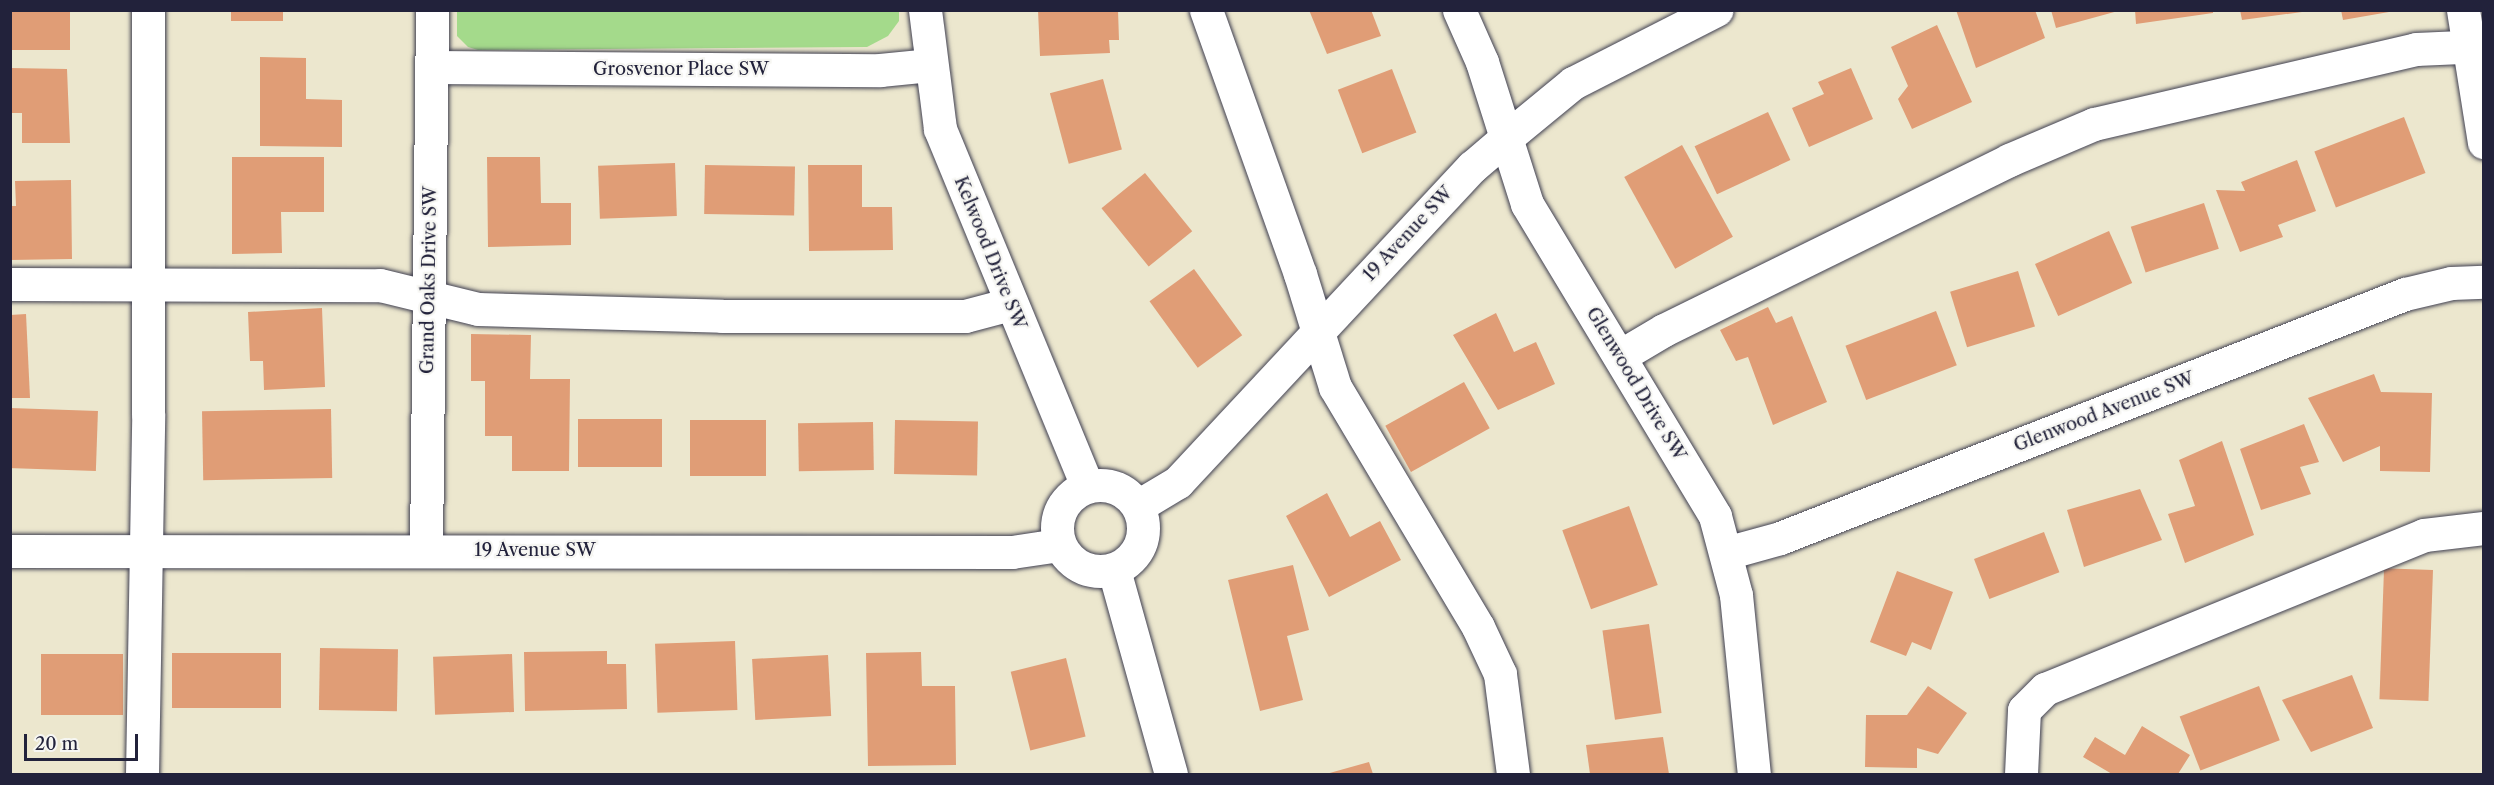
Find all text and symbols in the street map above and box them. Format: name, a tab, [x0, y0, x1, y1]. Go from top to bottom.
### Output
street label: Grosvenor Place SW	[593, 58, 769, 80]
street label: Kelwood Drive SW	[949, 173, 1031, 333]
street label: 19 Avenue SW	[1358, 182, 1458, 286]
street label: Grand Oaks Drive SW	[417, 186, 441, 374]
street label: Glenwood Drive SW	[1582, 303, 1690, 465]
street label: Glenwood Avenue SW	[2010, 367, 2198, 457]
street label: 19 Avenue SW	[474, 539, 596, 561]
scale bar	[27, 722, 141, 760]
text: 20 m	[35, 733, 78, 755]

